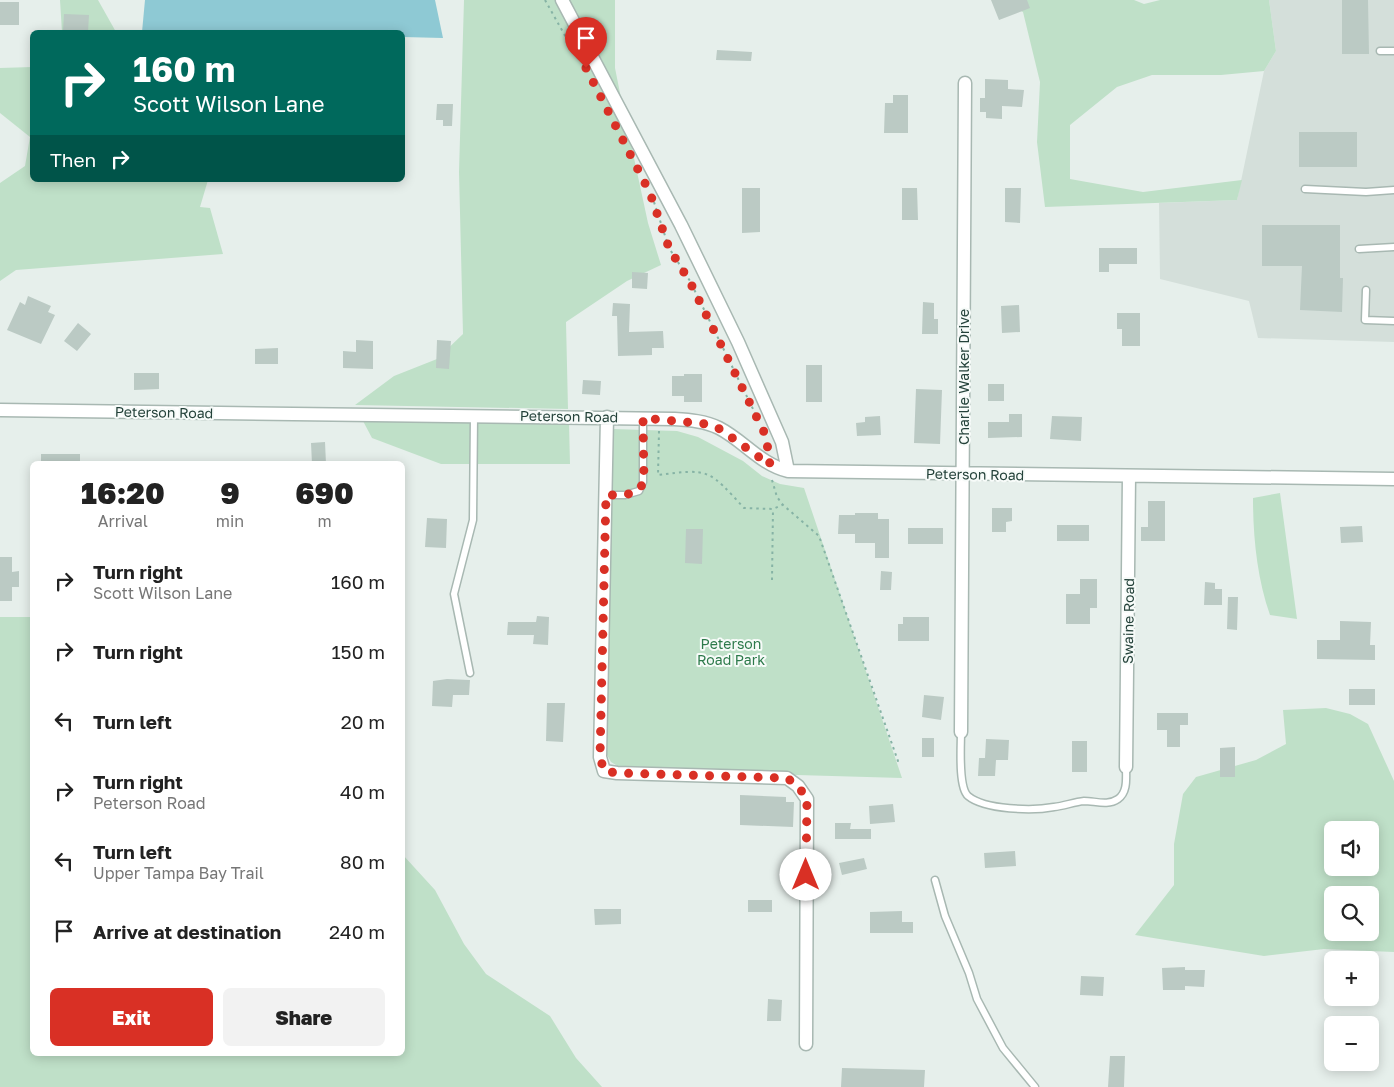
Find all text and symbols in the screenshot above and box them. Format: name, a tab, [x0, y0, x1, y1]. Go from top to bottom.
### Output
pin	[565, 17, 607, 68]
icon: arrive	[572, 24, 600, 52]
text: 160 m	[133, 48, 235, 90]
icon: right	[50, 50, 115, 115]
text: Scott Wilson Lane	[133, 90, 325, 117]
icon: right	[106, 145, 134, 173]
text: Then	[50, 148, 96, 171]
street label: Charlie Walker Drive	[955, 309, 972, 445]
street label: Peterson Road	[115, 403, 213, 421]
street label: Peterson Road	[520, 407, 618, 425]
street label: Peterson Road	[926, 465, 1024, 483]
text: 16:20	[81, 475, 165, 511]
text: 9	[220, 475, 240, 511]
text: 690	[295, 475, 354, 511]
text: Arrival	[98, 511, 148, 531]
text: min	[216, 511, 244, 531]
text: m	[317, 511, 332, 531]
text: Turn right	[93, 560, 183, 583]
icon: right	[50, 567, 78, 595]
text: 160 m	[331, 570, 385, 593]
street label: Swaine Road	[1119, 578, 1137, 664]
text: Scott Wilson Lane	[93, 583, 232, 603]
park label: Peterson Road Park	[697, 635, 765, 668]
icon: right	[50, 637, 78, 665]
text: Turn right	[93, 640, 183, 663]
text: 150 m	[331, 640, 385, 663]
icon: left	[50, 707, 78, 735]
text: Turn left	[93, 710, 172, 733]
text: 20 m	[341, 710, 385, 733]
text: Turn right	[93, 770, 183, 793]
icon: right	[50, 777, 78, 805]
text: 40 m	[340, 780, 385, 803]
text: Peterson Road	[93, 793, 206, 813]
map controls	[1324, 821, 1379, 1071]
button: sound	[1324, 821, 1379, 876]
text: Turn left	[93, 840, 172, 863]
icon: left	[50, 847, 78, 875]
position arrow	[779, 848, 831, 900]
text: 80 m	[340, 850, 385, 873]
text: Upper Tampa Bay Trail	[93, 863, 264, 883]
button: search	[1324, 886, 1379, 941]
icon: arrive	[50, 917, 78, 945]
text: Arrive at destination	[93, 920, 281, 943]
text: 240 m	[329, 920, 385, 943]
button: +	[1324, 951, 1379, 1006]
button: Exit	[50, 988, 213, 1046]
button: Share	[223, 988, 385, 1046]
button: −	[1324, 1016, 1379, 1071]

